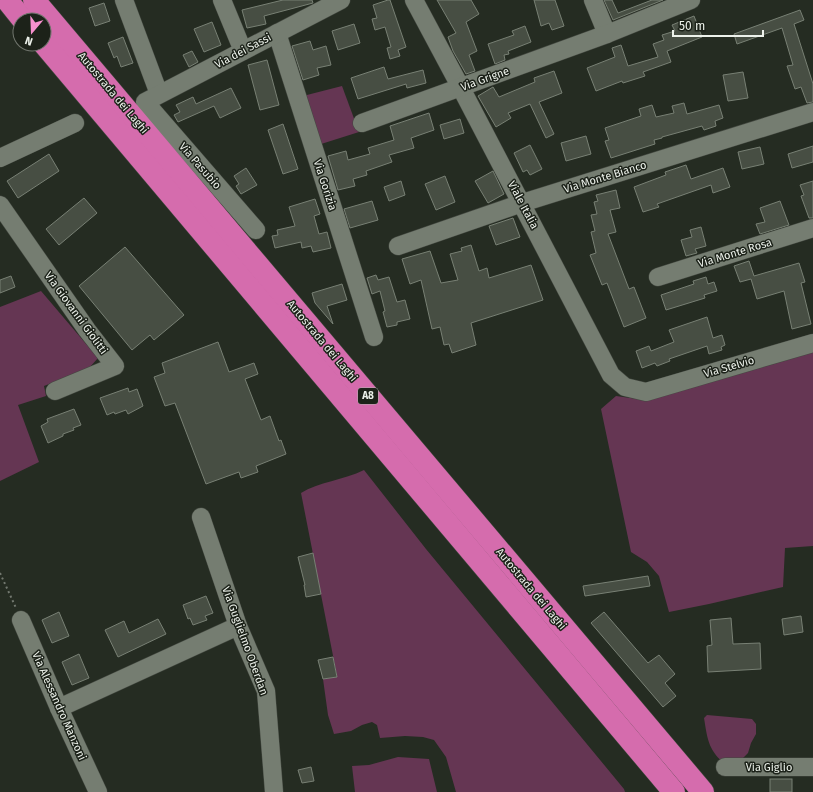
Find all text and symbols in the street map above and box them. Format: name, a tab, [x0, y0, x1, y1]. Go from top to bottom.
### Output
north arrow	[12, 12, 52, 52]
scale bar	[673, 12, 763, 38]
text: 50 m	[679, 19, 705, 33]
street label: Via dei Sassi	[213, 31, 273, 71]
text: N	[23, 34, 34, 48]
street label: Autostrada dei Laghi	[75, 50, 151, 136]
street label: Via Grigne	[459, 64, 511, 94]
street label: Via Pasubio	[176, 140, 224, 192]
street label: Via Gorizia	[311, 158, 339, 212]
street label: Via Monte Bianco	[562, 158, 648, 196]
street label: Viale Italia	[505, 179, 541, 231]
street label: Via Monte Rosa	[697, 236, 773, 270]
street label: Via Giovanni Giolitti	[42, 269, 110, 357]
street label: Autostrada dei Laghi	[284, 298, 360, 384]
street label: Via Stelvio	[702, 354, 756, 380]
road number: A8	[358, 388, 378, 404]
street label: Autostrada dei Laghi	[493, 546, 569, 632]
street label: Via Guglielmo Oberdan	[219, 585, 271, 697]
street label: Via Alessandro Manzoni	[29, 650, 89, 762]
street label: Via Giglio	[746, 761, 792, 774]

